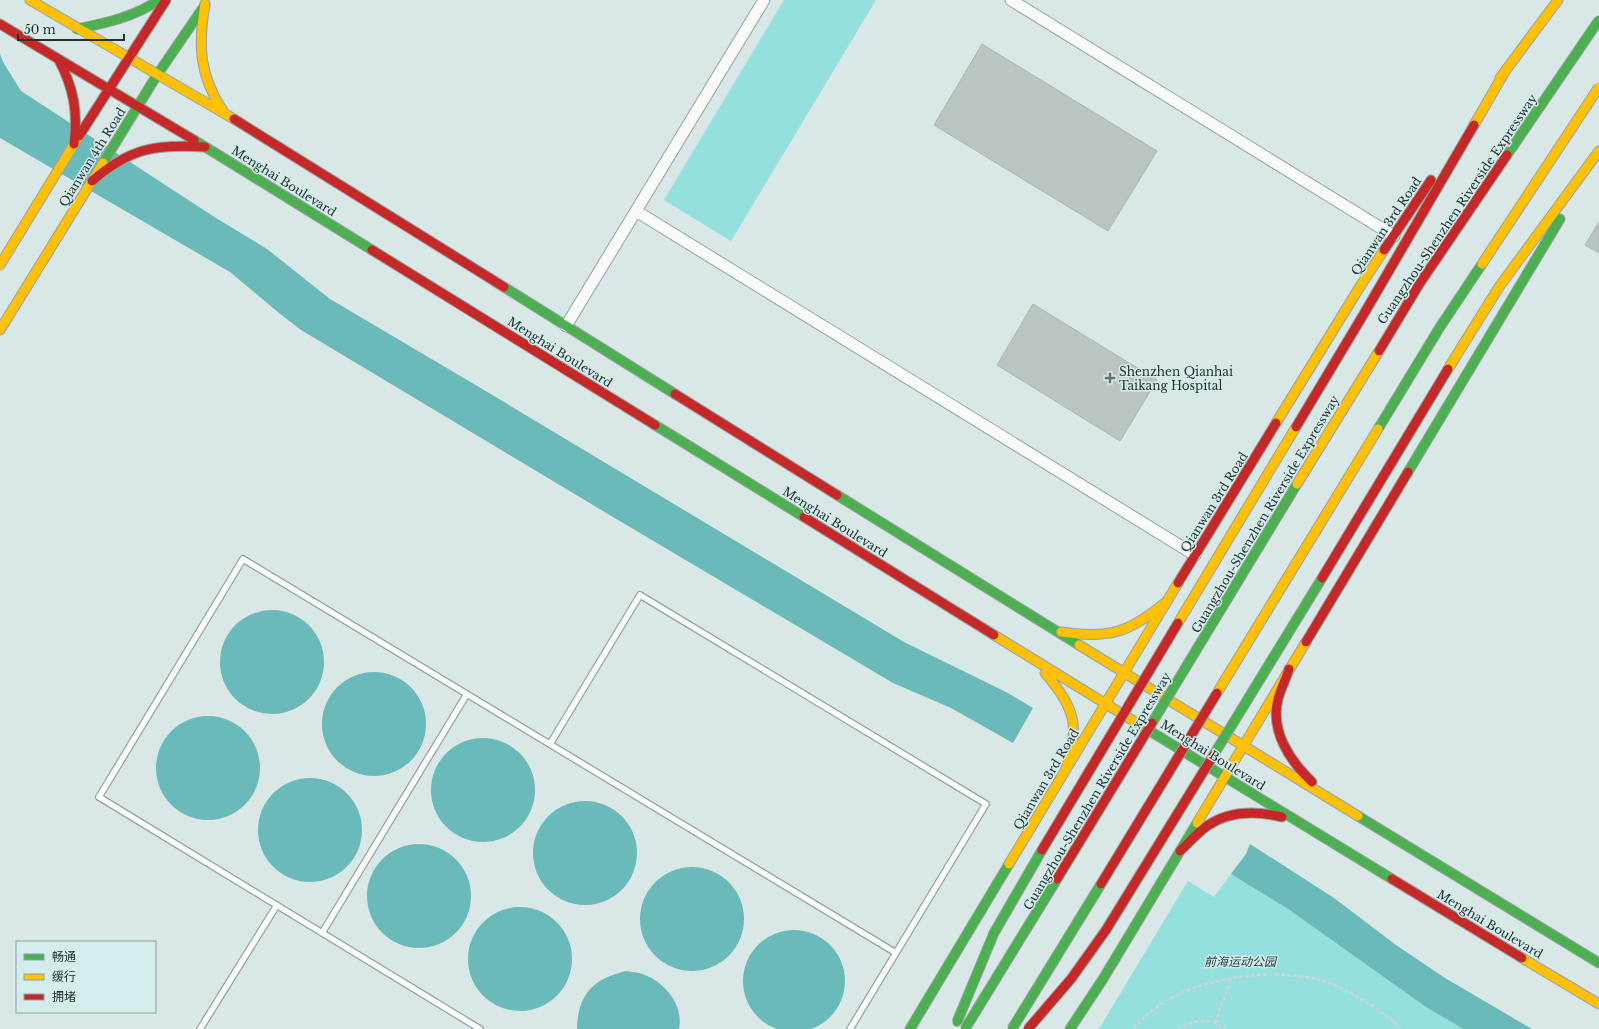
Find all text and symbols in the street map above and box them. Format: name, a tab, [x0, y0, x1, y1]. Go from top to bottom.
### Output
scale bar	[18, 16, 124, 42]
text: 50 m	[24, 22, 56, 37]
street label: Guangzhou-Shenzhen Riverside Expressway	[1374, 91, 1540, 327]
street label: Qianwan 4th Road	[55, 105, 129, 209]
street label: Menghai Boulevard	[229, 143, 339, 219]
street label: Qianwan 3rd Road	[1348, 174, 1424, 278]
street label: Menghai Boulevard	[505, 314, 615, 390]
place label: Shenzhen Qianhai Taikang Hospital	[1119, 364, 1233, 393]
marker: Shenzhen Qianhai Taikang Hospital	[1104, 372, 1116, 384]
street label: Guangzhou-Shenzhen Riverside Expressway	[1188, 392, 1342, 635]
street label: Qianwan 3rd Road	[1177, 449, 1251, 555]
street label: Menghai Boulevard	[780, 484, 890, 560]
street label: Guangzhou-Shenzhen Riverside Expressway	[1020, 669, 1174, 912]
street label: Menghai Boulevard	[1158, 717, 1268, 793]
street label: Qianwan 3rd Road	[1010, 726, 1082, 832]
street label: Menghai Boulevard	[1434, 886, 1546, 962]
legend	[16, 941, 156, 1013]
text: 畅通	[52, 949, 76, 964]
park label: 前海运动公园	[1204, 954, 1278, 969]
text: 缓行	[52, 969, 76, 984]
text: 拥堵	[52, 989, 76, 1004]

